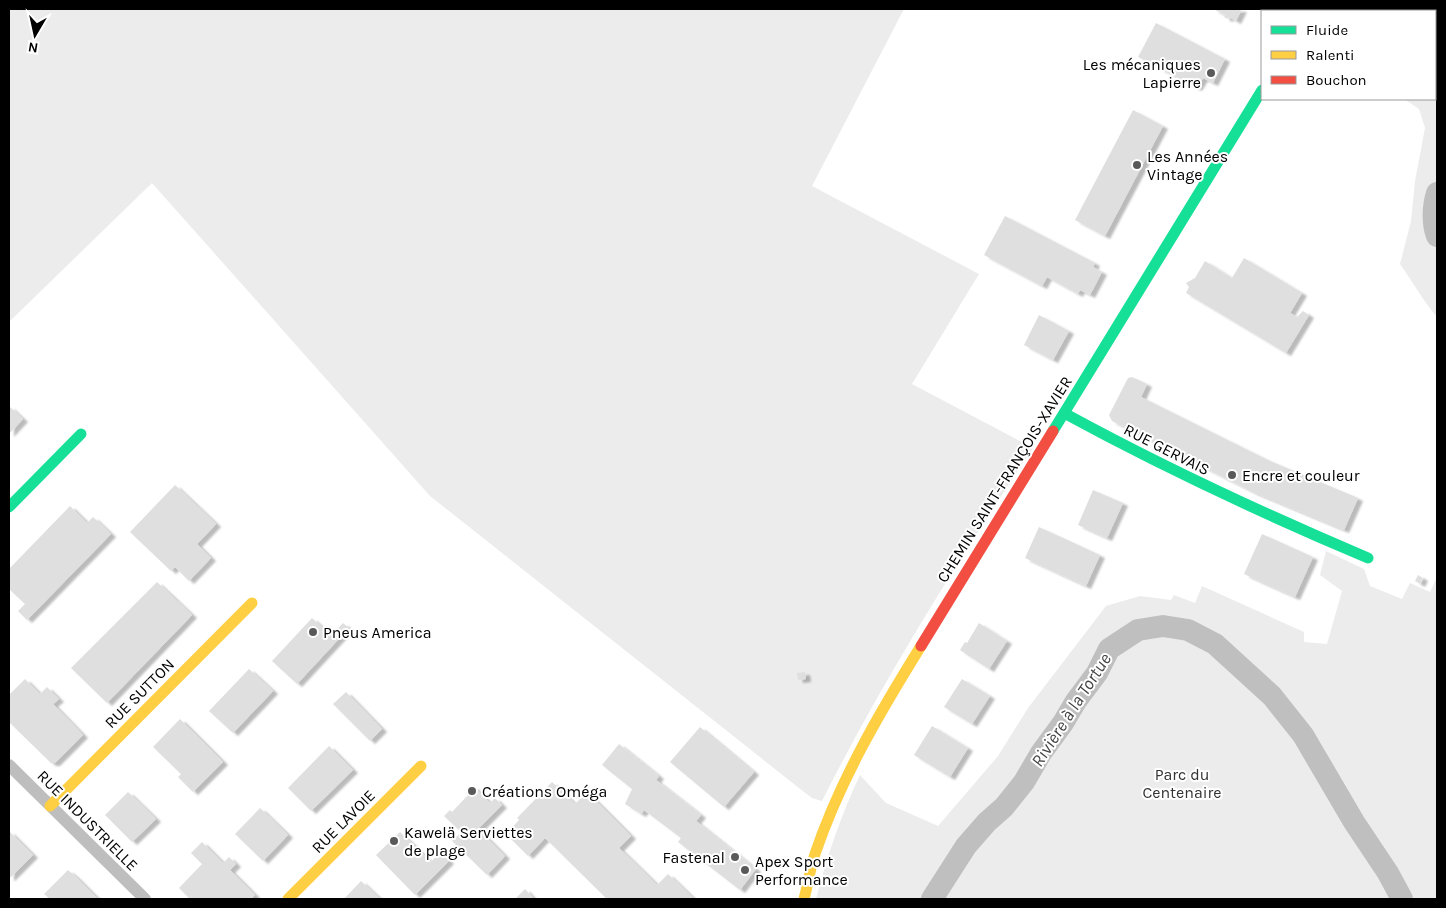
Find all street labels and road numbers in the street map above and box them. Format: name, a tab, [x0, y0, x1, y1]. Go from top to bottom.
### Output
street label: CHEMIN SAINT-FRANÇOIS-XAVIER	[933, 373, 1076, 586]
street label: RUE GERVAIS	[1121, 420, 1213, 479]
street label: RUE SUTTON	[101, 655, 178, 732]
street label: RUE INDUSTRIELLE	[33, 766, 142, 875]
street label: RUE LAVOIE	[308, 786, 379, 857]

